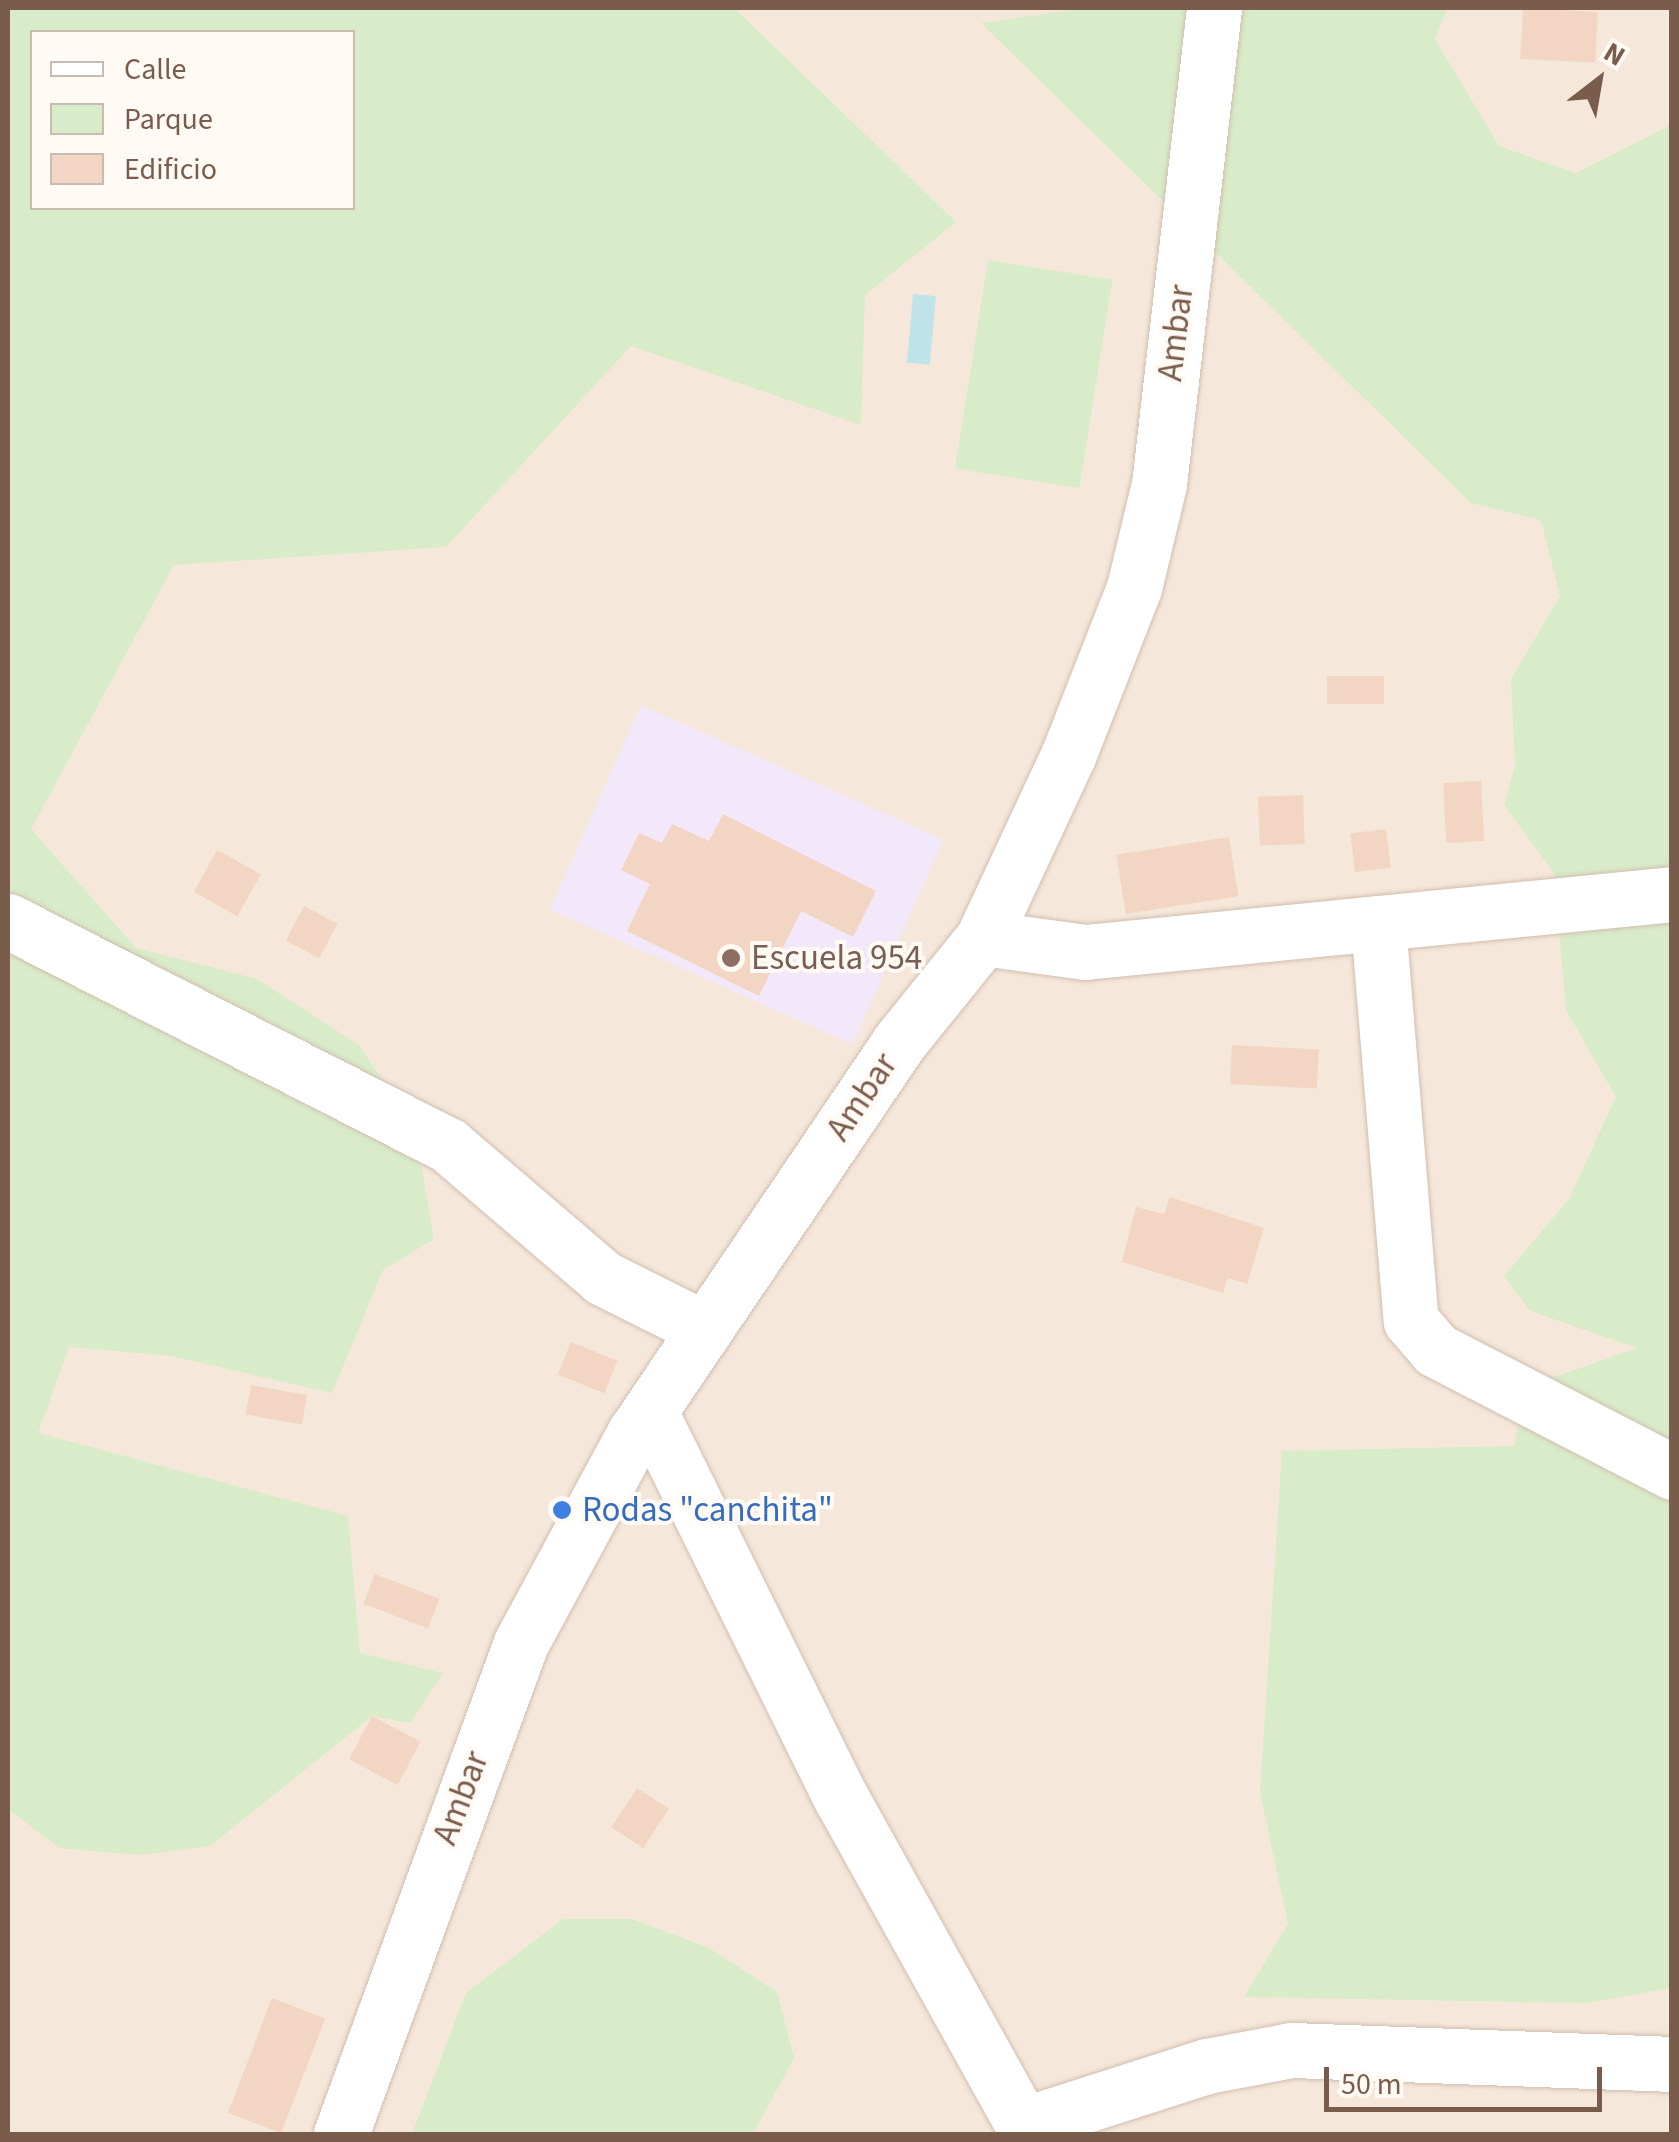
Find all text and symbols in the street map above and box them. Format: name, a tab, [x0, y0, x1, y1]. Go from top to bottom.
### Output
legend	[30, 30, 355, 210]
north arrow	[1549, 30, 1649, 130]
text: N	[1596, 32, 1633, 76]
text: Calle	[124, 48, 186, 91]
text: Parque	[124, 98, 213, 141]
text: Edificio	[124, 148, 217, 191]
street label: Ambar	[1149, 282, 1203, 384]
place label: Escuela 954	[751, 937, 922, 979]
marker: Escuela 954	[720, 947, 742, 969]
street label: Ambar	[818, 1045, 906, 1149]
place label: Rodas "canchita"	[582, 1489, 833, 1531]
marker: Rodas "canchita"	[551, 1499, 573, 1521]
street label: Ambar	[424, 1745, 498, 1851]
scale bar	[1329, 2047, 1606, 2109]
text: 50 m	[1341, 2063, 1402, 2106]

